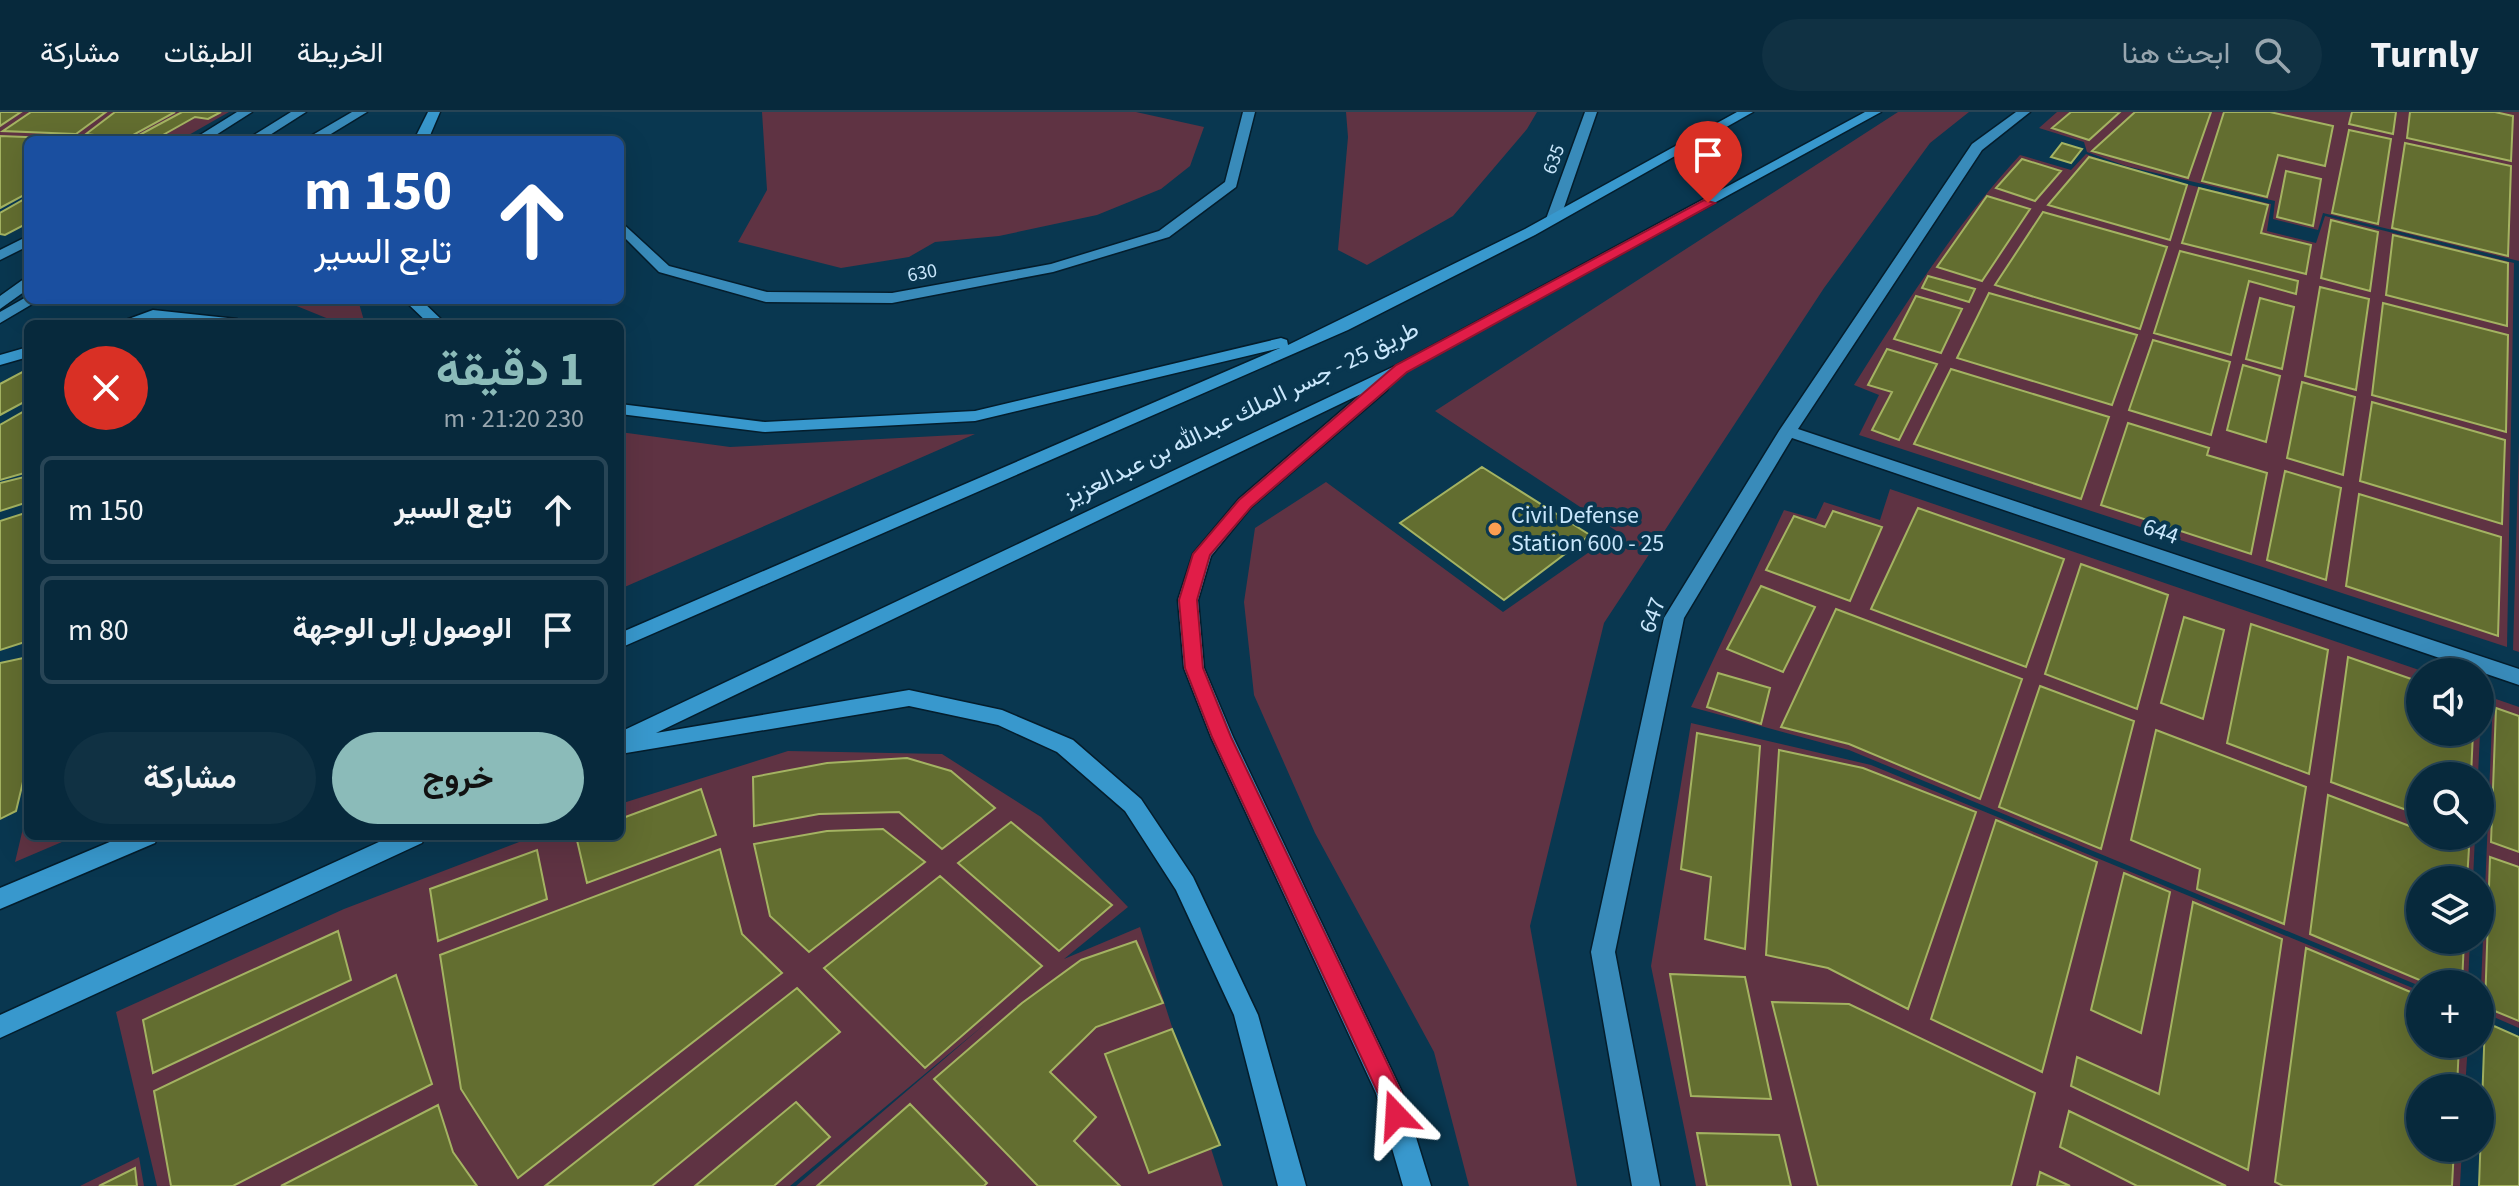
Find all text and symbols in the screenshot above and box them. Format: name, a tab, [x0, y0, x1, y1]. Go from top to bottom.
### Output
search box	[1762, 19, 2322, 91]
text: Turnly	[2370, 28, 2479, 82]
text: ابحث هنا	[2121, 32, 2230, 75]
text: مشاركة	[40, 33, 120, 73]
text: الطبقات	[164, 33, 253, 73]
text: الخريطة	[297, 33, 383, 73]
icon: search	[2250, 33, 2294, 77]
pin	[1674, 121, 1742, 203]
icon: arrive	[1686, 133, 1730, 177]
street label: 635	[1536, 141, 1572, 178]
text: 150 m	[304, 152, 452, 231]
icon: ahead	[480, 168, 584, 272]
text: تابع السير	[314, 226, 452, 277]
street label: 630	[905, 256, 940, 290]
street label: طريق 25 - جسر الملك عبدالله بن عبدالعزيز	[1056, 312, 1425, 516]
text: 1 دقيقة	[436, 336, 584, 404]
button: close	[64, 346, 148, 430]
text: 230 m · 21:20	[443, 400, 584, 437]
text: تابع السير	[394, 487, 512, 530]
icon: ahead	[536, 488, 580, 532]
text: 150 m	[68, 489, 144, 532]
place label: Civil Defense Station 600 - 25	[1511, 498, 1664, 561]
street label: 644	[2138, 509, 2184, 554]
marker: Civil Defense Station 600 - 25	[1486, 520, 1504, 538]
street label: 647	[1630, 592, 1675, 638]
text: الوصول إلى الوجهة	[293, 607, 512, 650]
icon: arrive	[536, 608, 580, 652]
text: 80 m	[68, 609, 129, 652]
map controls	[2406, 658, 2494, 1162]
button: sound	[2406, 658, 2494, 746]
button: مشاركة	[64, 732, 316, 824]
button: خروج	[332, 732, 584, 824]
button: search	[2406, 762, 2494, 850]
button: layers	[2406, 866, 2494, 954]
button: +	[2406, 970, 2494, 1058]
position arrow	[1354, 1073, 1438, 1157]
button: −	[2406, 1074, 2494, 1162]

